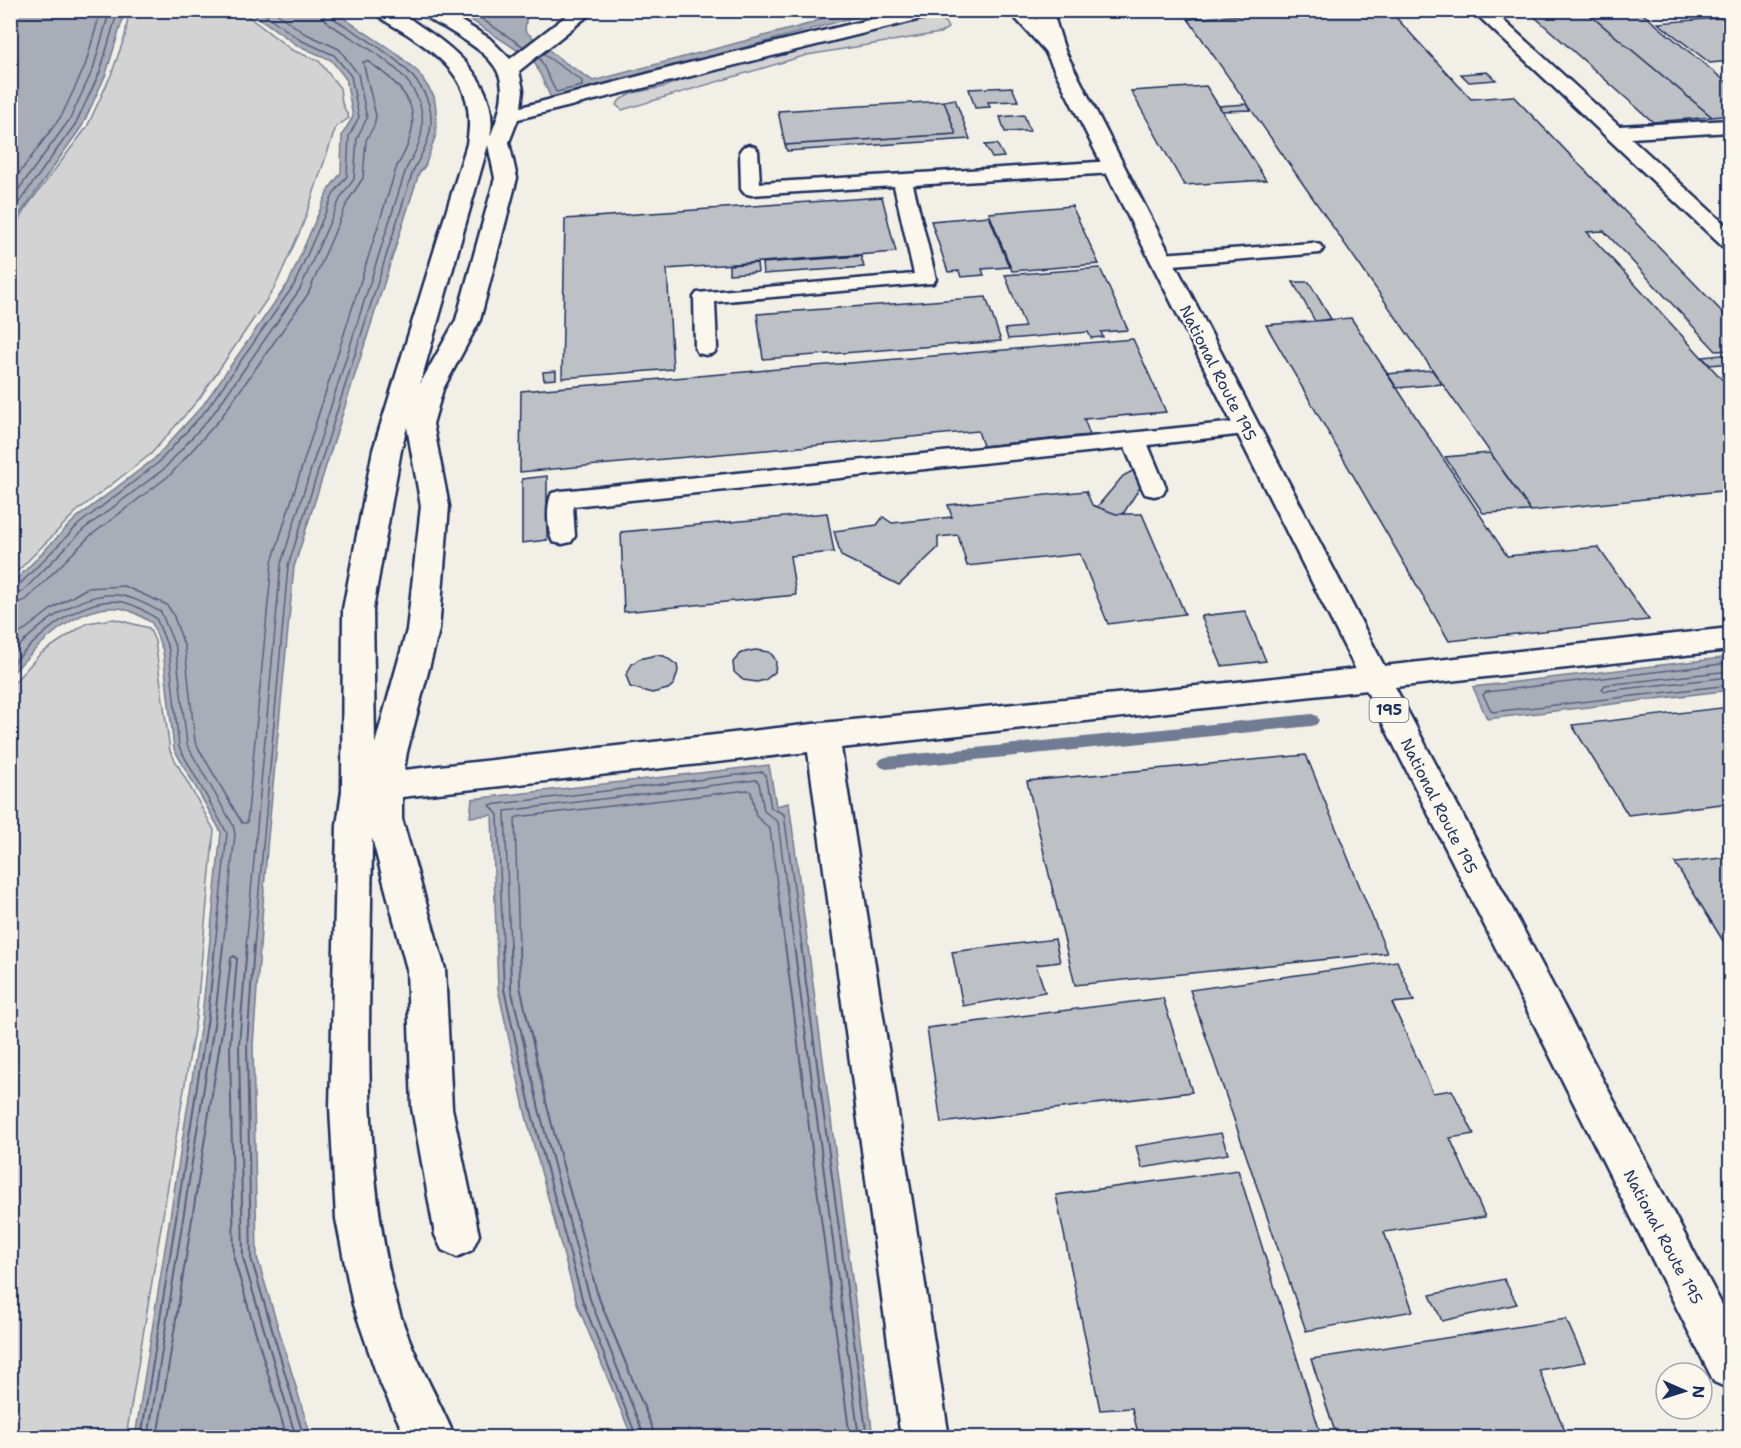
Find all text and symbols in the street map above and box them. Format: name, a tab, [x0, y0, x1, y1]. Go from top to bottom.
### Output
street label: National Route 195	[1175, 302, 1261, 444]
road number: 195	[1370, 698, 1408, 722]
street label: National Route 195	[1396, 735, 1482, 877]
street label: National Route 195	[1619, 1166, 1707, 1308]
north arrow	[1654, 1361, 1714, 1421]
text: N	[1688, 1385, 1709, 1399]

